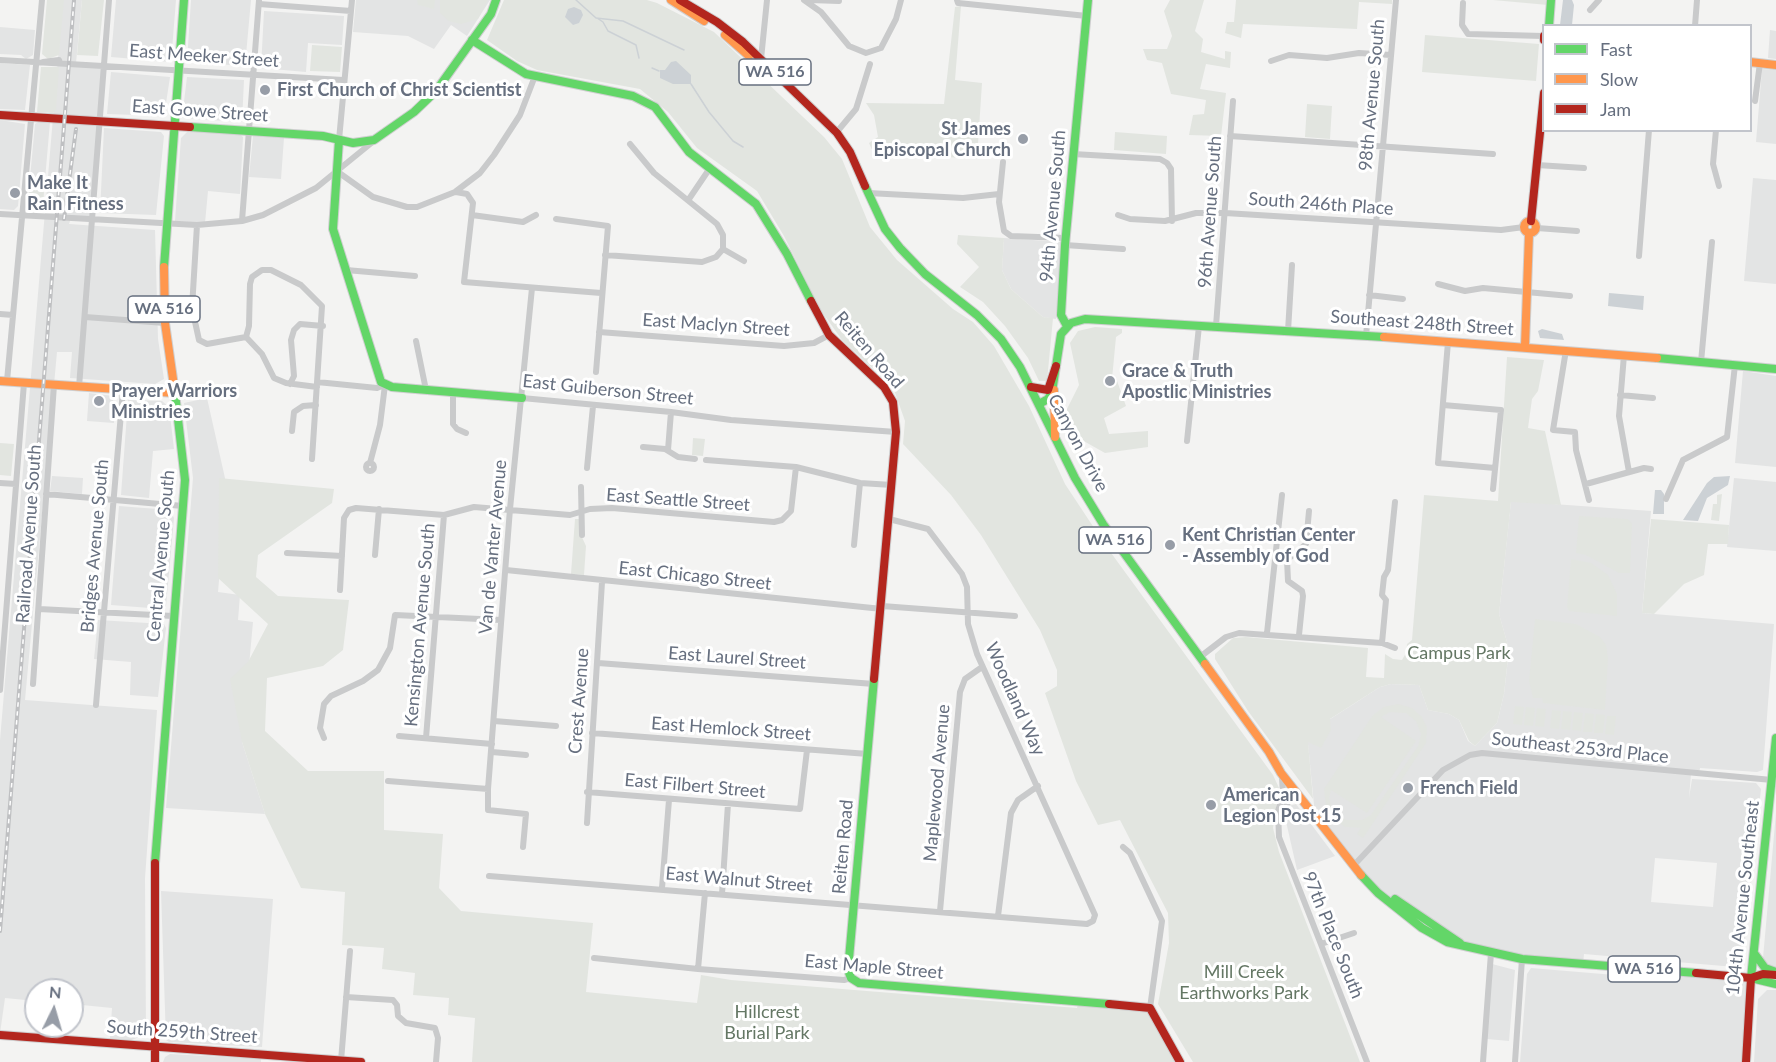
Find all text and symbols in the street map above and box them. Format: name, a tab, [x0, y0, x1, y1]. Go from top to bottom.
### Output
street label: 98th Avenue South	[1355, 18, 1389, 172]
legend	[1542, 24, 1752, 132]
text: Fast	[1600, 38, 1632, 60]
street label: East Meeker Street	[128, 40, 280, 72]
road number: WA 516	[739, 59, 811, 85]
text: Slow	[1600, 68, 1638, 90]
place label: First Church of Christ Scientist	[277, 79, 521, 101]
marker: First Church of Christ Scientist	[258, 83, 272, 97]
street label: East Gowe Street	[131, 95, 269, 127]
text: Jam	[1600, 98, 1631, 120]
place label: St James Episcopal Church	[874, 118, 1011, 160]
street label: 94th Avenue South	[1036, 129, 1070, 283]
marker: St James Episcopal Church	[1016, 132, 1030, 146]
street label: 96th Avenue South	[1194, 135, 1226, 289]
place label: Make It Rain Fitness	[27, 172, 124, 214]
marker: Make It Rain Fitness	[8, 186, 22, 200]
street label: South 246th Place	[1248, 188, 1394, 220]
road number: WA 516	[128, 296, 200, 322]
street label: Southeast 248th Street	[1330, 306, 1514, 340]
street label: Reiten Road	[830, 307, 908, 393]
street label: East Maclyn Street	[642, 309, 790, 341]
place label: Grace & Truth Apostlic Ministries	[1122, 360, 1271, 403]
street label: East Guiberson Street	[522, 370, 694, 410]
marker: Grace & Truth Apostlic Ministries	[1103, 374, 1117, 388]
place label: Prayer Warriors Ministries	[111, 380, 237, 422]
street label: Canyon Drive	[1043, 390, 1113, 496]
marker: Prayer Warriors Ministries	[92, 394, 106, 408]
street label: Railroad Avenue South	[12, 444, 46, 624]
street label: Bridges Avenue South	[77, 458, 113, 634]
street label: Van de Vanter Avenue	[475, 459, 511, 635]
street label: Central Avenue South	[143, 469, 179, 643]
street label: East Seattle Street	[605, 484, 751, 516]
street label: Kensington Avenue South	[400, 522, 440, 728]
place label: Kent Christian Center - Assembly of God	[1182, 524, 1355, 566]
road number: WA 516	[1079, 527, 1151, 553]
marker: Kent Christian Center - Assembly of God	[1163, 538, 1177, 552]
street label: East Chicago Street	[618, 557, 772, 595]
street label: Woodland Way	[980, 639, 1050, 759]
street label: East Laurel Street	[667, 642, 807, 674]
park label: Campus Park	[1407, 642, 1511, 664]
street label: Crest Avenue	[565, 647, 593, 755]
street label: Maplewood Avenue	[919, 703, 955, 863]
street label: East Hemlock Street	[650, 713, 812, 745]
street label: Southeast 253rd Place	[1490, 728, 1670, 768]
street label: East Filbert Street	[624, 769, 766, 803]
place label: French Field	[1420, 777, 1518, 799]
marker: French Field	[1401, 781, 1415, 795]
place label: American Legion Post 15	[1223, 784, 1341, 826]
marker: American Legion Post 15	[1204, 798, 1218, 812]
street label: Reiten Road	[828, 799, 858, 895]
street label: 104th Avenue Southeast	[1722, 800, 1764, 996]
street label: East Walnut Street	[665, 863, 813, 897]
street label: 97th Place South	[1298, 868, 1368, 1002]
street label: East Maple Street	[804, 950, 944, 984]
road number: WA 516	[1608, 956, 1680, 982]
park label: Mill Creek Earthworks Park	[1179, 961, 1309, 1004]
north arrow	[24, 978, 84, 1038]
text: N	[48, 982, 62, 1002]
park label: Hillcrest Burial Park	[724, 1001, 810, 1044]
street label: South 259th Street	[106, 1016, 258, 1048]

